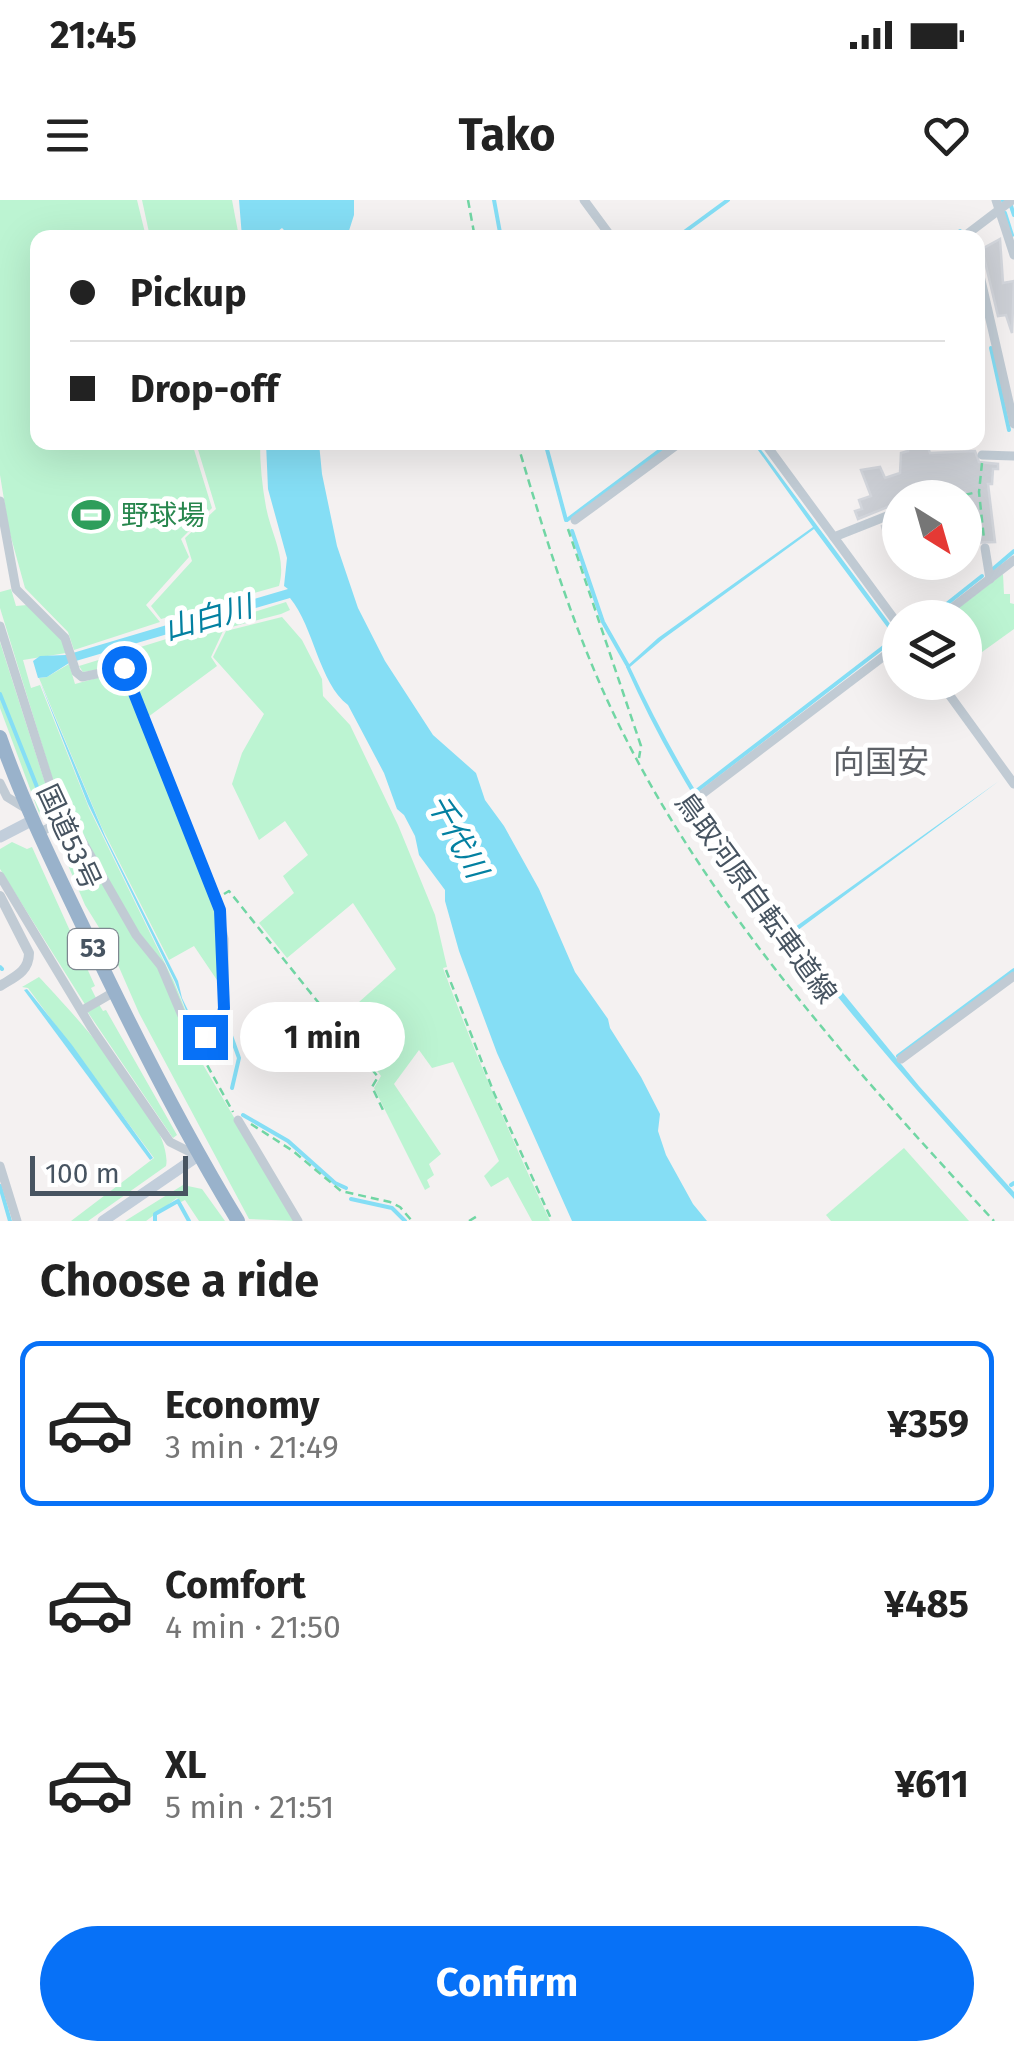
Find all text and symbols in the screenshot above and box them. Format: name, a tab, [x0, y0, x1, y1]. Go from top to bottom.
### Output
text: 21:45	[50, 12, 137, 58]
icon: menu	[40, 108, 95, 163]
text: Tako	[458, 108, 556, 162]
icon: heart	[919, 108, 974, 163]
text: Pickup	[130, 270, 247, 316]
text: Drop-off	[130, 366, 278, 412]
north arrow	[882, 480, 982, 580]
map controls	[882, 480, 982, 700]
sports icon: 野球場	[70, 494, 112, 536]
place label: 野球場	[121, 499, 205, 532]
water label: 山白川	[160, 587, 259, 648]
button: layers	[882, 600, 982, 700]
route start	[102, 646, 147, 691]
district label: 向国安	[833, 743, 929, 781]
street label: 国道53号	[30, 779, 108, 895]
street label: 鳥取河原自転車道線	[669, 786, 843, 1010]
water label: 千代川	[419, 788, 496, 887]
road number: 53	[68, 929, 118, 969]
callout: 1 min	[240, 1002, 405, 1072]
route end	[183, 1015, 228, 1060]
text: 1 min	[284, 1018, 361, 1056]
scale bar	[30, 1151, 188, 1196]
text: 100 m	[45, 1157, 120, 1190]
text: Choose a ride	[40, 1254, 319, 1308]
icon: car	[45, 1379, 135, 1469]
text: Economy	[165, 1382, 320, 1428]
text: ¥359	[887, 1401, 969, 1447]
text: 3 min · 21:49	[165, 1428, 339, 1466]
icon: car	[45, 1559, 135, 1649]
text: Comfort	[165, 1562, 306, 1608]
text: ¥485	[884, 1581, 969, 1627]
text: 4 min · 21:50	[165, 1608, 341, 1646]
icon: car	[45, 1739, 135, 1829]
text: XL	[165, 1742, 207, 1788]
text: ¥611	[895, 1761, 969, 1807]
text: 5 min · 21:51	[165, 1788, 334, 1826]
button: Confirm	[40, 1926, 974, 2041]

